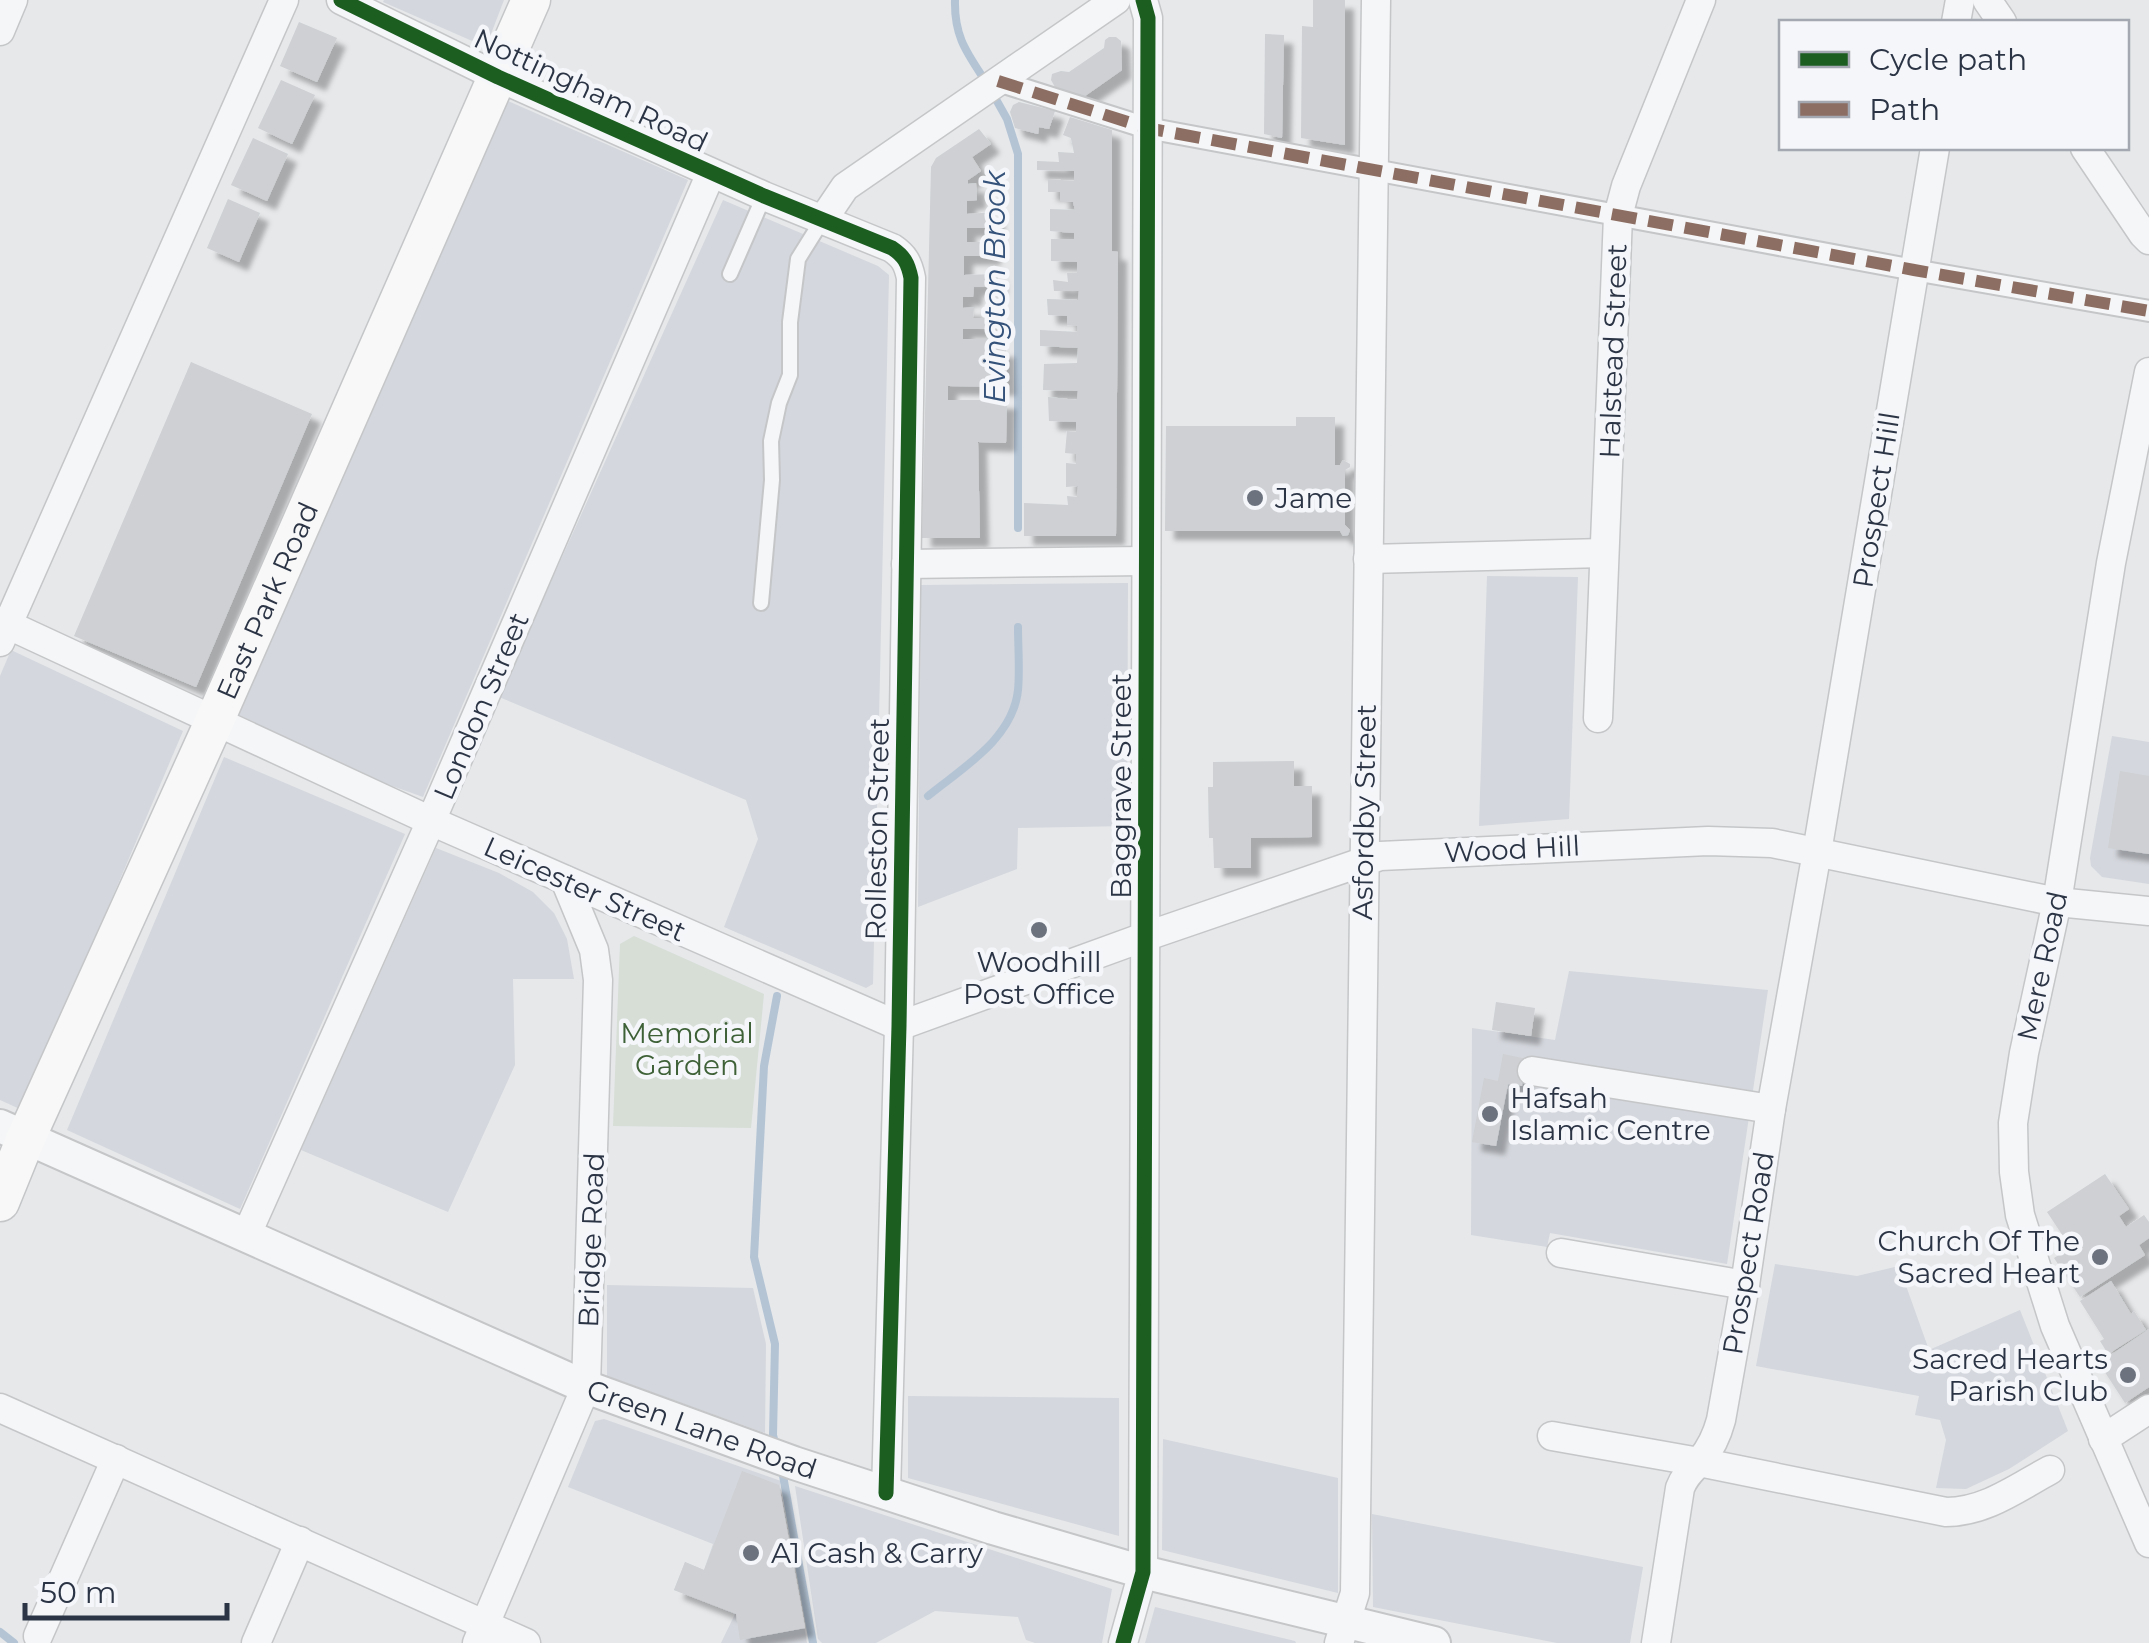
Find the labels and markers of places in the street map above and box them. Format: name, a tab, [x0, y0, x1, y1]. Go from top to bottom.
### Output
place label: Jame	[1274, 481, 1352, 515]
marker: Jame	[1244, 487, 1266, 509]
marker: Woodhill Post Office	[1028, 919, 1050, 941]
place label: Woodhill Post Office	[963, 945, 1115, 1011]
place label: Hafsah Islamic Centre	[1510, 1081, 1711, 1147]
marker: Hafsah Islamic Centre	[1479, 1103, 1501, 1125]
place label: Church Of The Sacred Heart	[1877, 1224, 2080, 1290]
marker: Church Of The Sacred Heart	[2089, 1246, 2111, 1268]
place label: Sacred Hearts Parish Club	[1912, 1342, 2108, 1408]
marker: Sacred Hearts Parish Club	[2117, 1364, 2139, 1386]
place label: A1 Cash & Carry	[771, 1536, 984, 1570]
marker: A1 Cash & Carry	[740, 1542, 762, 1564]

